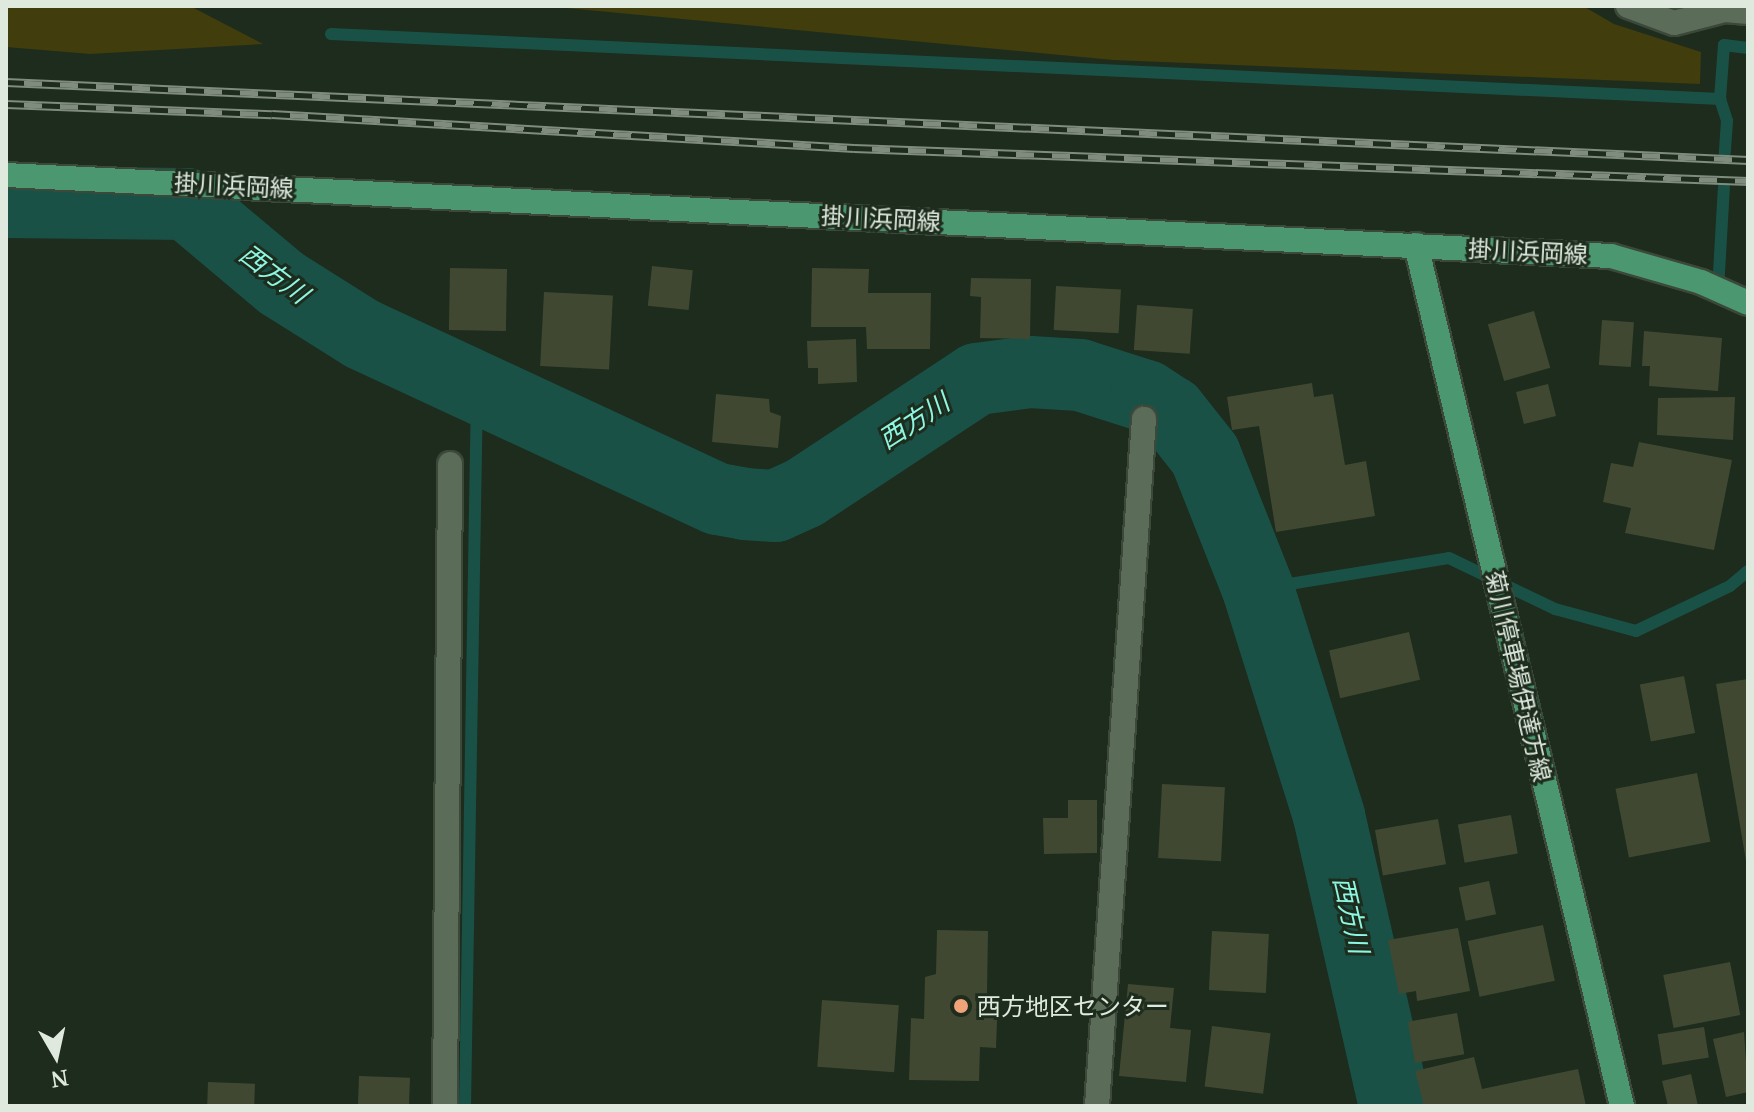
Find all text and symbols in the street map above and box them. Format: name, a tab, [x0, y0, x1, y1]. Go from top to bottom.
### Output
street label: 掛川浜岡線	[173, 167, 295, 203]
street label: 掛川浜岡線	[820, 200, 942, 236]
street label: 掛川浜岡線	[1467, 233, 1589, 269]
water label: 西方川	[233, 238, 315, 310]
water label: 西方川	[873, 387, 955, 455]
street label: 菊川停車場伊達方線	[1481, 568, 1557, 784]
water label: 西方川	[1327, 873, 1375, 957]
place label: 西方地区センター	[977, 992, 1169, 1020]
marker: 西方地区センター	[952, 997, 970, 1015]
north arrow	[16, 1016, 96, 1096]
text: N	[49, 1064, 71, 1096]

